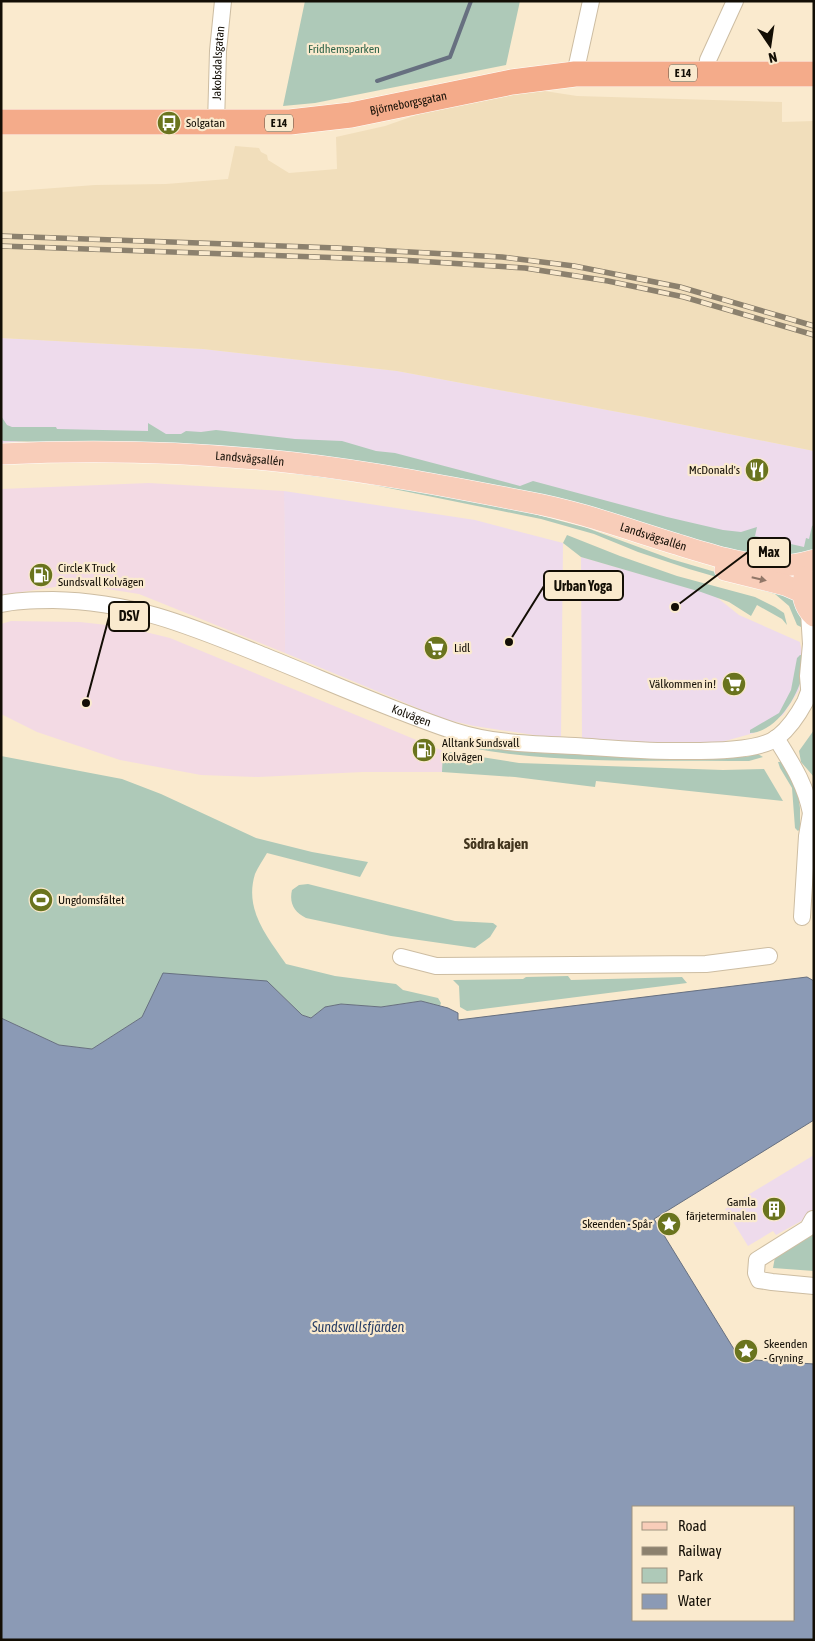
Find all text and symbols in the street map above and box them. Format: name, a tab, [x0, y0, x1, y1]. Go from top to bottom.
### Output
north arrow	[745, 20, 795, 70]
street label: Jakobsdalsgatan	[210, 25, 227, 100]
park label: Fridhemsparken	[308, 42, 380, 56]
text: N	[767, 49, 779, 66]
road number: E 14	[669, 64, 697, 82]
street label: Björneborgsgatan	[369, 89, 448, 118]
bus stop icon: Solgatan	[156, 110, 182, 136]
road number: E 14	[265, 115, 293, 132]
place label: Solgatan	[186, 116, 225, 130]
street label: Landsvägsallén	[215, 449, 285, 469]
restaurant icon: McDonald's	[744, 457, 770, 483]
place label: McDonald's	[689, 463, 740, 477]
street label: Landsvägsallén	[618, 520, 688, 554]
callout: Max	[748, 538, 790, 567]
text: Max	[758, 544, 780, 560]
place label: Circle K Truck Sundsvall Kolvägen	[58, 561, 144, 589]
fuel station icon: Circle K Truck Sundsvall Kolvägen	[28, 562, 54, 588]
callout: Urban Yoga	[544, 571, 623, 600]
one-way arrow	[752, 575, 767, 583]
text: Urban Yoga	[554, 578, 613, 594]
callout: DSV	[109, 602, 149, 631]
text: DSV	[119, 608, 139, 624]
supermarket icon: Lidl	[423, 635, 449, 661]
place label: Lidl	[454, 641, 471, 655]
supermarket icon: Välkommen in!	[721, 671, 747, 697]
place label: Välkommen in!	[649, 677, 716, 691]
street label: Kolvägen	[390, 702, 433, 729]
place label: Alltank Sundsvall Kolvägen	[442, 736, 520, 764]
fuel station icon: Alltank Sundsvall Kolvägen	[411, 737, 437, 763]
district label: Södra kajen	[464, 835, 528, 852]
sports icon: Ungdomsfältet	[28, 887, 54, 913]
place label: Ungdomsfältet	[58, 893, 125, 907]
place label: Gamla färjeterminalen	[686, 1195, 756, 1223]
building icon: Gamla färjeterminalen	[761, 1196, 787, 1222]
place icon: Skeenden - Spår	[656, 1211, 682, 1237]
place label: Skeenden - Spår	[582, 1217, 652, 1231]
water label: Sundsvallsfjärden	[311, 1319, 405, 1335]
place label: Skeenden - Gryning	[764, 1337, 808, 1365]
place icon: Skeenden - Gryning	[733, 1338, 759, 1364]
legend	[632, 1506, 795, 1621]
text: Road	[678, 1517, 707, 1534]
text: Railway	[678, 1542, 722, 1559]
text: Park	[678, 1567, 703, 1584]
text: Water	[678, 1592, 711, 1609]

